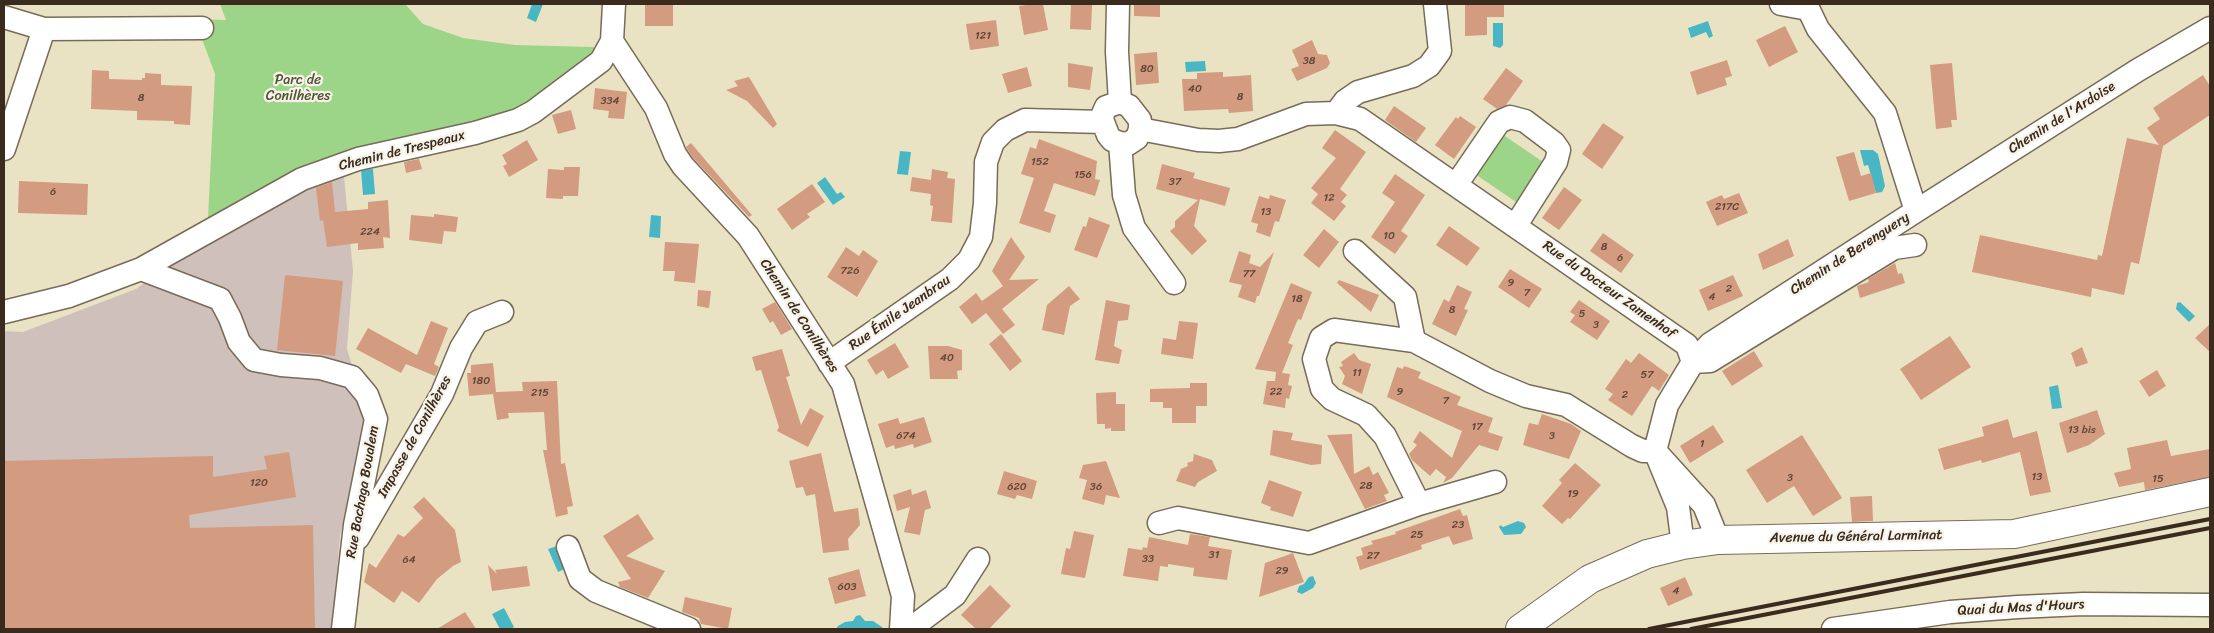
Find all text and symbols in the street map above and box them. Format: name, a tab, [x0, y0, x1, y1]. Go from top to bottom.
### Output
house number: 121	[975, 29, 991, 43]
house number: 38	[1303, 54, 1315, 68]
house number: 80	[1140, 62, 1154, 76]
park label: Parc de Conilhères	[266, 72, 330, 104]
street label: Chemin de l'Ardoise	[2005, 78, 2119, 158]
house number: 40	[1188, 82, 1202, 96]
house number: 8	[1237, 90, 1243, 104]
house number: 8	[138, 91, 144, 105]
house number: 334	[601, 94, 619, 108]
street label: Chemin de Trespeaux	[337, 127, 467, 175]
house number: 152	[1031, 155, 1049, 169]
house number: 156	[1074, 168, 1092, 182]
house number: 37	[1169, 175, 1181, 189]
house number: 6	[50, 185, 56, 199]
house number: 12	[1323, 191, 1335, 205]
house number: 217C	[1715, 200, 1739, 214]
house number: 13	[1261, 205, 1271, 219]
street label: Chemin de Berenguery	[1787, 209, 1913, 299]
house number: 224	[360, 225, 380, 239]
house number: 10	[1383, 229, 1395, 243]
street label: Rue du Docteur Zamenhof	[1539, 238, 1679, 342]
house number: 8	[1601, 240, 1607, 254]
house number: 6	[1617, 251, 1623, 265]
street label: Chemin de Conilhères	[756, 256, 842, 376]
house number: 726	[841, 264, 859, 278]
house number: 77	[1243, 267, 1255, 281]
street label: Rue Émile Jeanbrau	[846, 272, 954, 354]
house number: 9	[1508, 276, 1514, 290]
house number: 2	[1726, 282, 1732, 296]
house number: 7	[1524, 286, 1530, 300]
house number: 4	[1709, 290, 1715, 304]
house number: 18	[1291, 292, 1303, 306]
house number: 8	[1449, 303, 1455, 317]
house number: 5	[1579, 307, 1585, 321]
house number: 3	[1593, 318, 1599, 332]
house number: 40	[940, 351, 954, 365]
house number: 11	[1352, 366, 1362, 380]
house number: 57	[1640, 368, 1654, 382]
street label: Impasse de Conilhères	[375, 373, 455, 501]
house number: 180	[472, 374, 490, 388]
house number: 22	[1270, 385, 1282, 399]
house number: 9	[1397, 385, 1403, 399]
house number: 215	[531, 386, 549, 400]
house number: 2	[1622, 388, 1628, 402]
house number: 7	[1443, 394, 1449, 408]
house number: 17	[1472, 420, 1482, 434]
house number: 13 bis	[2068, 423, 2096, 437]
street label: Rue Bachaga Boualem	[343, 424, 383, 560]
house number: 674	[896, 429, 916, 443]
house number: 3	[1549, 429, 1555, 443]
house number: 1	[1700, 437, 1704, 451]
house number: 13	[2032, 470, 2042, 484]
house number: 3	[1787, 471, 1793, 485]
house number: 15	[2152, 472, 2164, 486]
house number: 120	[250, 476, 268, 490]
house number: 28	[1360, 479, 1372, 493]
house number: 620	[1007, 480, 1027, 494]
house number: 36	[1090, 480, 1102, 494]
house number: 19	[1567, 487, 1579, 501]
house number: 23	[1452, 518, 1464, 532]
street label: Avenue du Général Larminat	[1770, 527, 1942, 547]
house number: 25	[1410, 528, 1424, 542]
house number: 31	[1209, 548, 1219, 562]
house number: 27	[1367, 549, 1379, 563]
house number: 33	[1142, 552, 1154, 566]
house number: 64	[402, 553, 416, 567]
house number: 29	[1275, 564, 1289, 578]
house number: 603	[837, 580, 857, 594]
house number: 4	[1673, 584, 1679, 598]
street label: Quai du Mas d'Hours	[1957, 596, 2085, 620]

